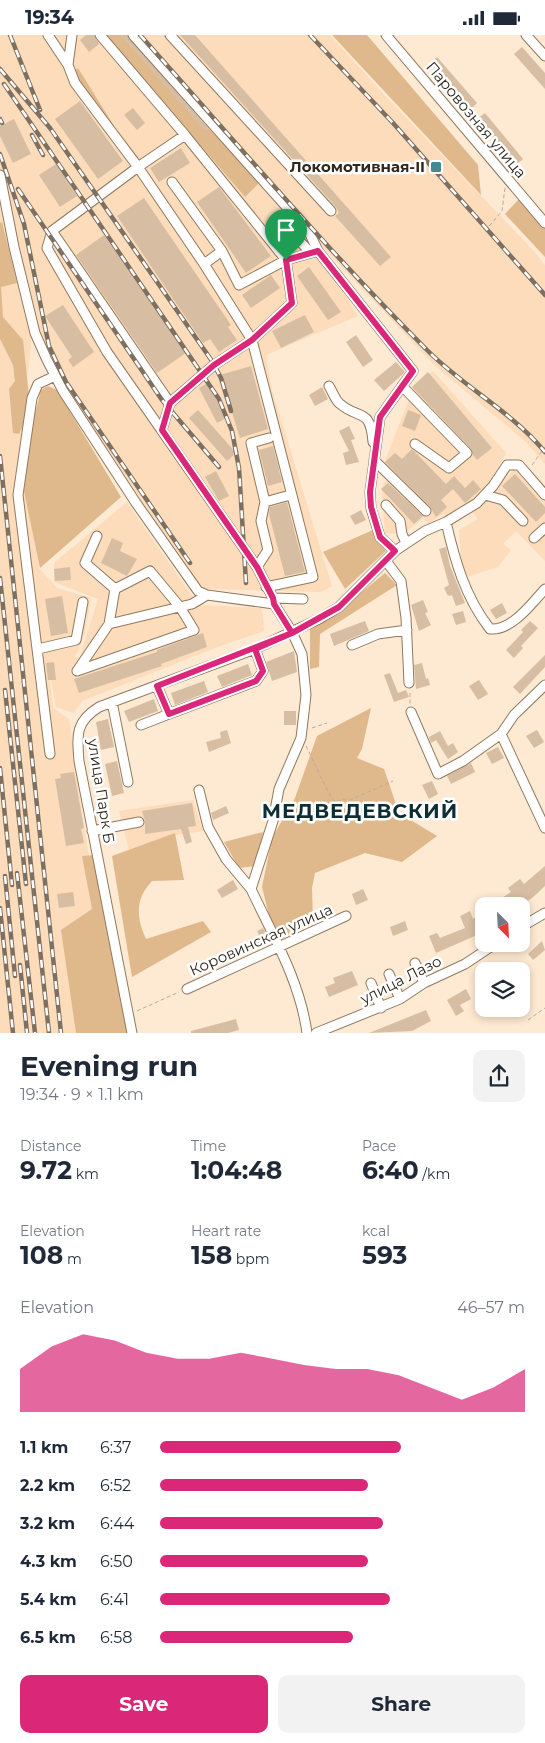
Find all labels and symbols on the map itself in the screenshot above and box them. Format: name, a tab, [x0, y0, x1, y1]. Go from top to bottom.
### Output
street label: Паровозная улица	[422, 58, 531, 182]
place label: Локомотивная-II	[290, 157, 425, 176]
marker: Локомотивная-II	[429, 160, 443, 174]
pin	[265, 209, 307, 260]
street label: улица Парк Б	[84, 736, 119, 845]
district label: МЕДВЕДЕВСКИЙ	[262, 799, 458, 823]
north arrow	[475, 897, 530, 953]
street label: Коровинская улица	[186, 899, 335, 980]
street label: улица Лазо	[356, 951, 445, 1009]

